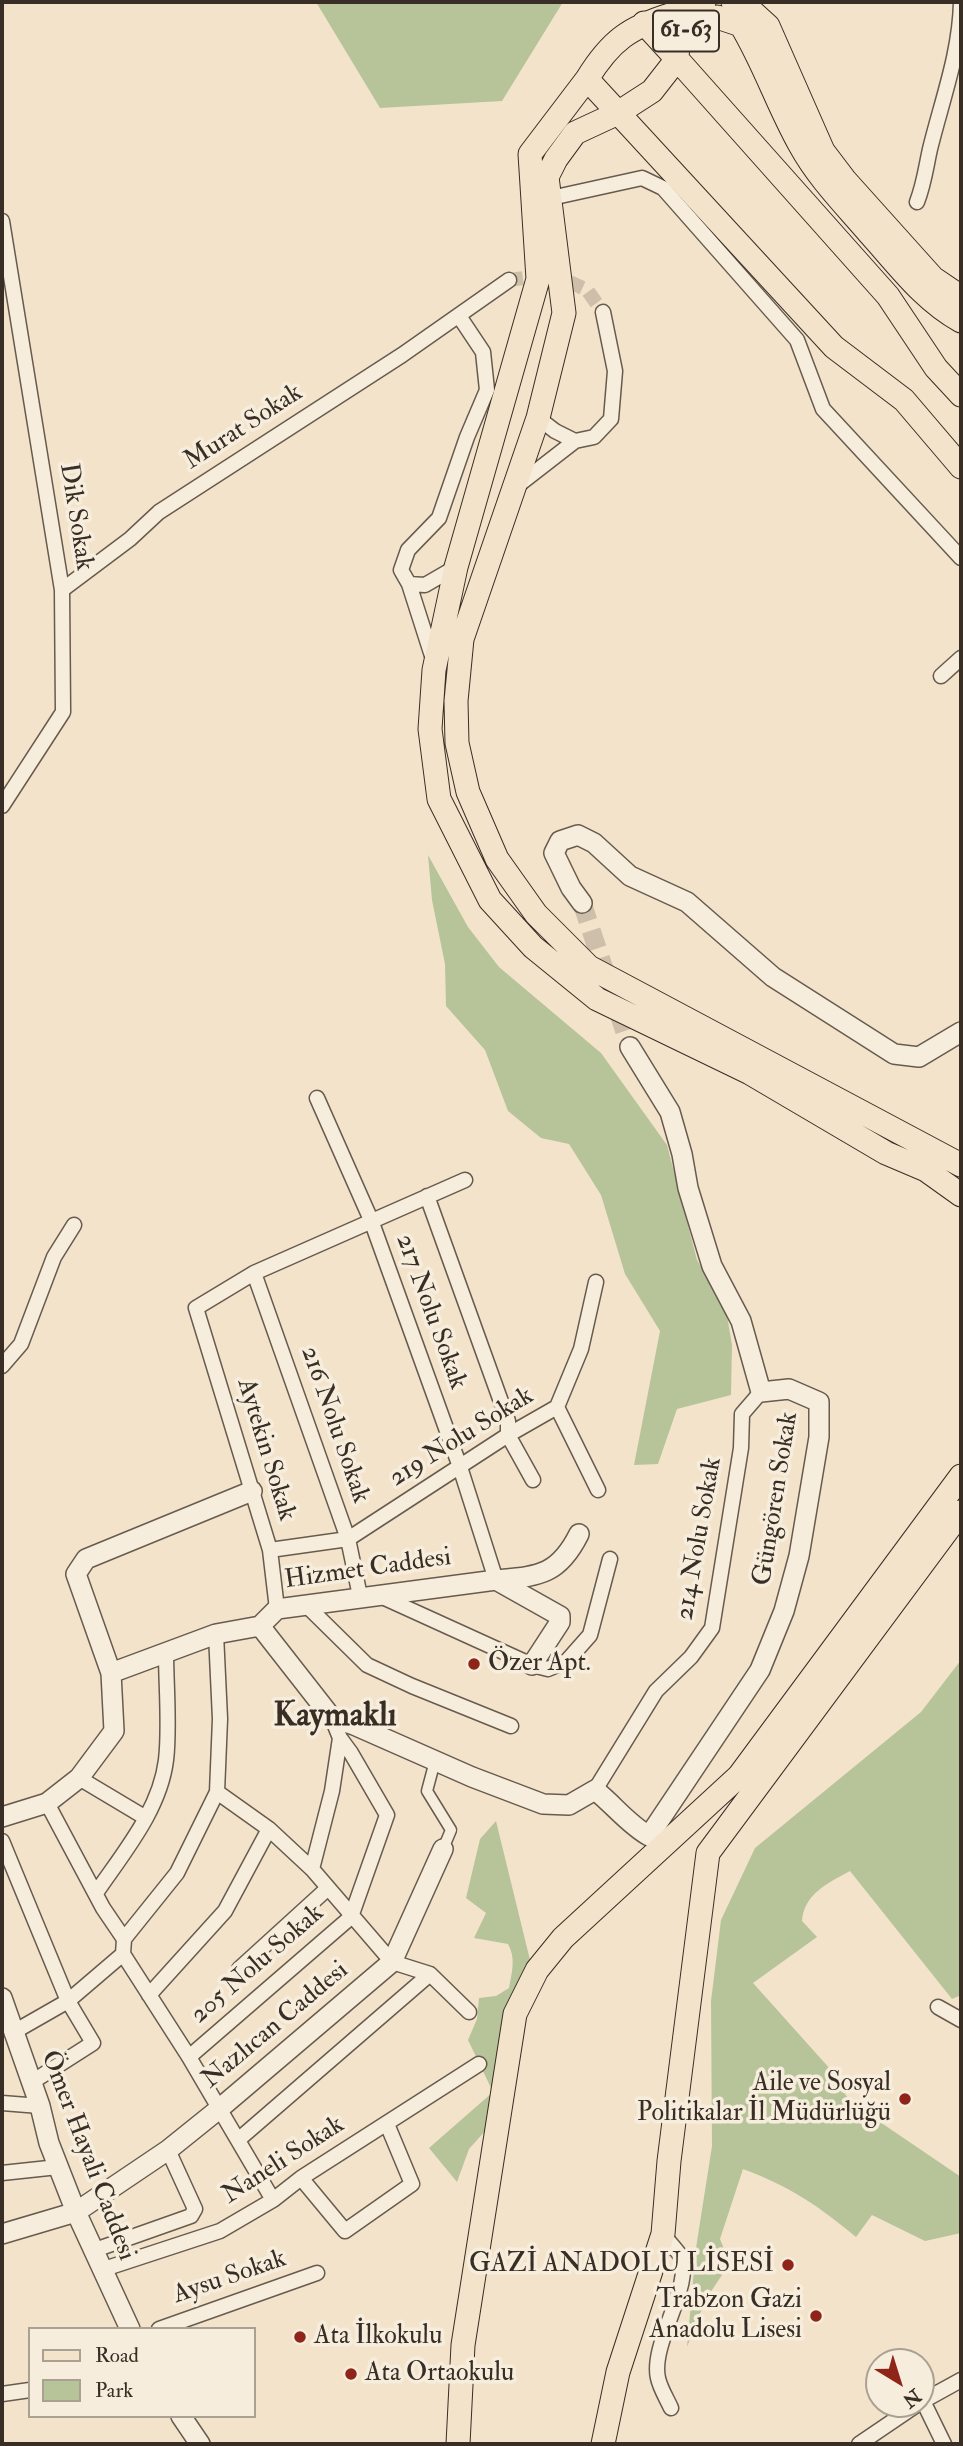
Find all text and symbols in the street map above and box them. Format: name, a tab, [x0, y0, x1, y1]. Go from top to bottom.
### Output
road number: 61-63	[653, 11, 719, 52]
street label: Murat Sokak	[179, 378, 309, 478]
street label: Dik Sokak	[51, 461, 99, 573]
street label: 217 Nolu Sokak	[388, 1230, 472, 1394]
street label: 216 Nolu Sokak	[293, 1343, 375, 1507]
street label: Aytekin Sokak	[229, 1375, 301, 1525]
street label: 219 Nolu Sokak	[384, 1381, 540, 1495]
street label: Güngören Sokak	[748, 1410, 806, 1588]
street label: 214 Nolu Sokak	[670, 1455, 730, 1623]
street label: Hizmet Caddesi	[283, 1543, 453, 1597]
place label: Özer Apt.	[488, 1648, 591, 1680]
marker: Özer Apt.	[466, 1656, 482, 1672]
district label: Kaymaklı	[273, 1698, 397, 1738]
street label: 205 Nolu Sokak	[185, 1899, 331, 2031]
street label: Nazlıcan Caddesi	[196, 1956, 356, 2096]
street label: Ömer Hayali Caddesi	[33, 2047, 141, 2265]
place label: Aile ve Sosyal Politikalar İl Müdürlüğü	[637, 2068, 891, 2130]
marker: Aile ve Sosyal Politikalar İl Müdürlüğü	[897, 2091, 913, 2107]
street label: Naneli Sokak	[217, 2110, 351, 2212]
street label: Aysu Sokak	[169, 2244, 291, 2312]
place label: GAZİ ANADOLU LİSESİ	[469, 2249, 774, 2281]
marker: GAZİ ANADOLU LİSESİ	[780, 2257, 796, 2273]
place label: Trabzon Gazi Anadolu Lisesi	[649, 2285, 802, 2346]
marker: Trabzon Gazi Anadolu Lisesi	[808, 2308, 824, 2324]
place label: Ata İlkokulu	[314, 2321, 442, 2353]
legend	[28, 2327, 256, 2418]
marker: Ata İlkokulu	[292, 2329, 308, 2345]
text: Road	[95, 2342, 139, 2369]
north arrow	[865, 2348, 935, 2418]
place label: Ata Ortaokulu	[365, 2358, 514, 2390]
marker: Ata Ortaokulu	[343, 2366, 359, 2382]
text: Park	[95, 2377, 133, 2404]
text: N	[898, 2383, 926, 2413]

